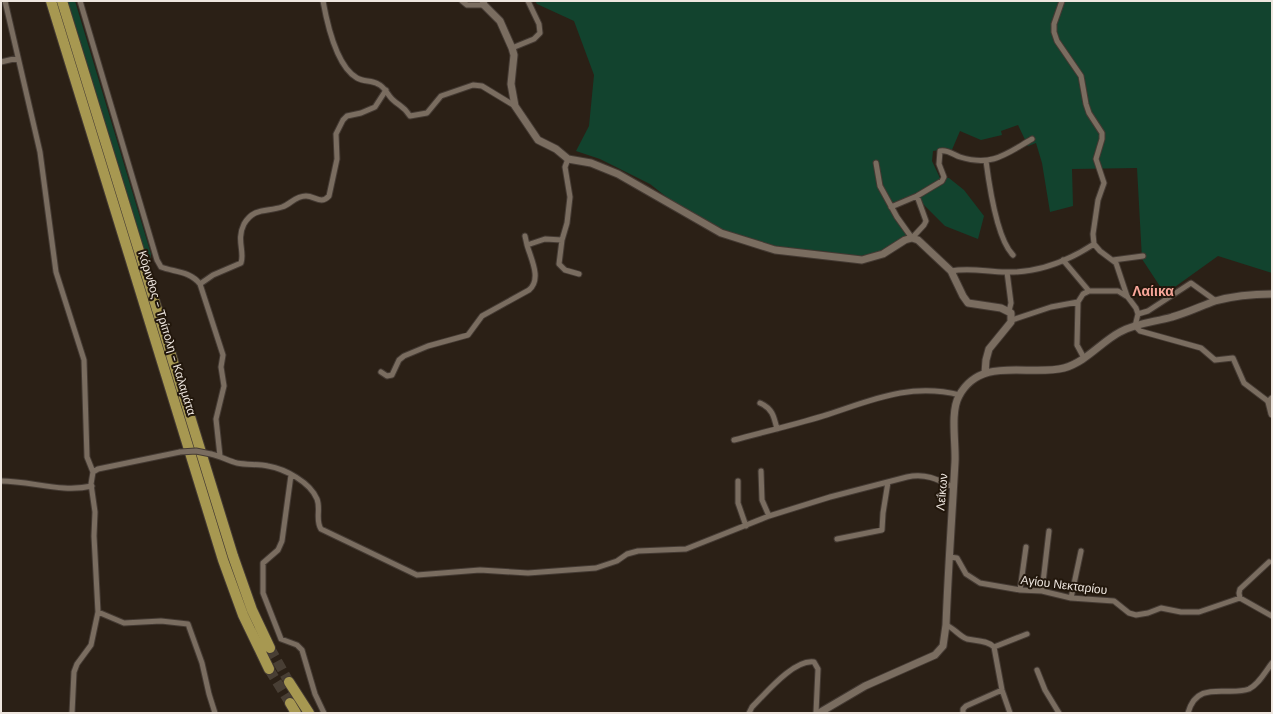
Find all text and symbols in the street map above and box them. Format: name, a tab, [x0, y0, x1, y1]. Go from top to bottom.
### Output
street label: Κόρινθος - Τρίπολη - Καλαμάτα	[134, 249, 200, 417]
district label: Λαίικα	[1132, 282, 1174, 300]
street label: Λεΐκων	[932, 473, 952, 511]
street label: Αγίου Νεκταρίου	[1020, 572, 1108, 598]

